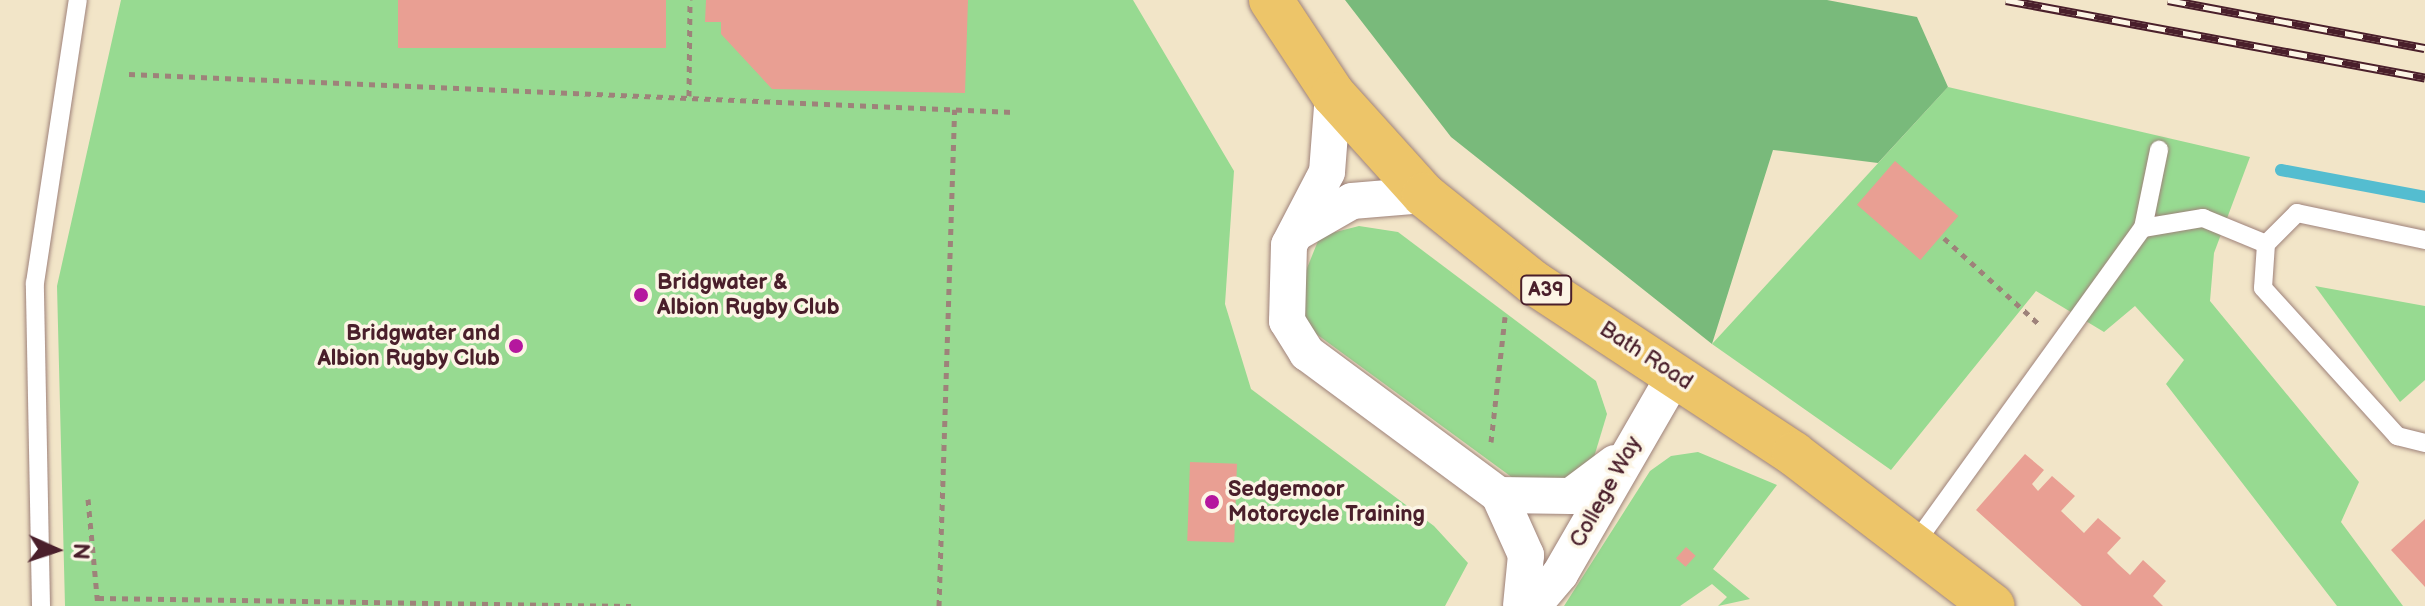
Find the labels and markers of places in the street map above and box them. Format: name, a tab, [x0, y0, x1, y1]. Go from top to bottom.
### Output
place label: Bridgwater & Albion Rugby Club	[657, 269, 840, 320]
marker: Bridgwater & Albion Rugby Club	[632, 286, 650, 304]
place label: Bridgwater and Albion Rugby Club	[317, 320, 500, 372]
marker: Bridgwater and Albion Rugby Club	[507, 337, 525, 355]
place label: Sedgemoor Motorcycle Training	[1228, 476, 1425, 528]
marker: Sedgemoor Motorcycle Training	[1203, 493, 1221, 511]

